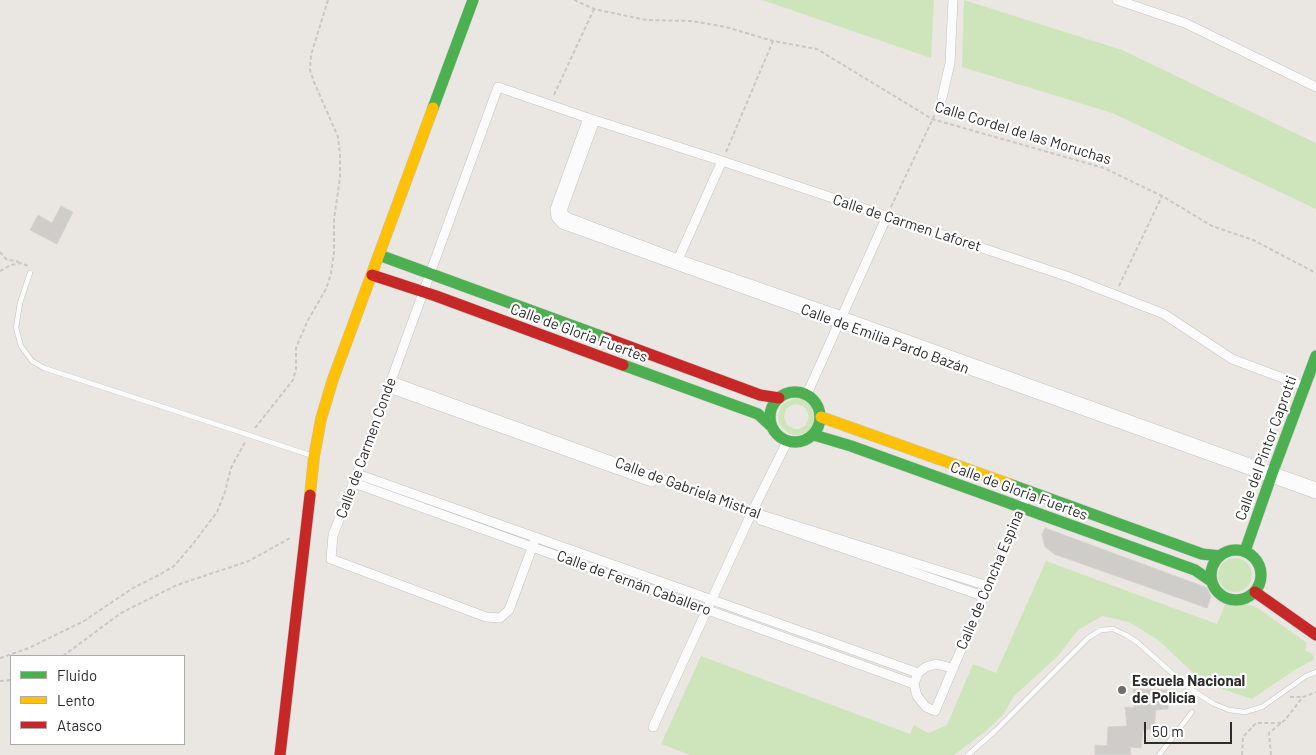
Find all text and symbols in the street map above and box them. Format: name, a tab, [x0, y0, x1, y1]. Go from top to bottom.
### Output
street label: Calle Cordel de las Moruchas	[933, 98, 1113, 168]
street label: Calle de Carmen Laforet	[831, 191, 983, 255]
street label: Calle de Gloria Fuertes	[508, 300, 650, 366]
street label: Calle de Emilia Pardo Bazán	[798, 300, 972, 378]
street label: Calle del Pintor Caprotti	[1231, 373, 1301, 523]
street label: Calle de Carmen Conde	[332, 375, 400, 521]
street label: Calle de Gabriela Mistral	[613, 453, 763, 523]
street label: Calle de Gloria Fuertes	[948, 458, 1090, 524]
street label: Calle de Concha Espina	[952, 508, 1028, 652]
street label: Calle de Fernán Caballero	[554, 547, 714, 619]
legend	[10, 655, 185, 745]
text: Fluido	[57, 666, 97, 684]
place label: Escuela Nacional de Policía	[1132, 672, 1245, 707]
marker: Escuela Nacional de Policía	[1116, 684, 1128, 696]
text: Lento	[57, 691, 95, 709]
scale bar	[1146, 712, 1234, 744]
text: Atasco	[57, 716, 102, 734]
text: 50 m	[1152, 722, 1184, 740]

